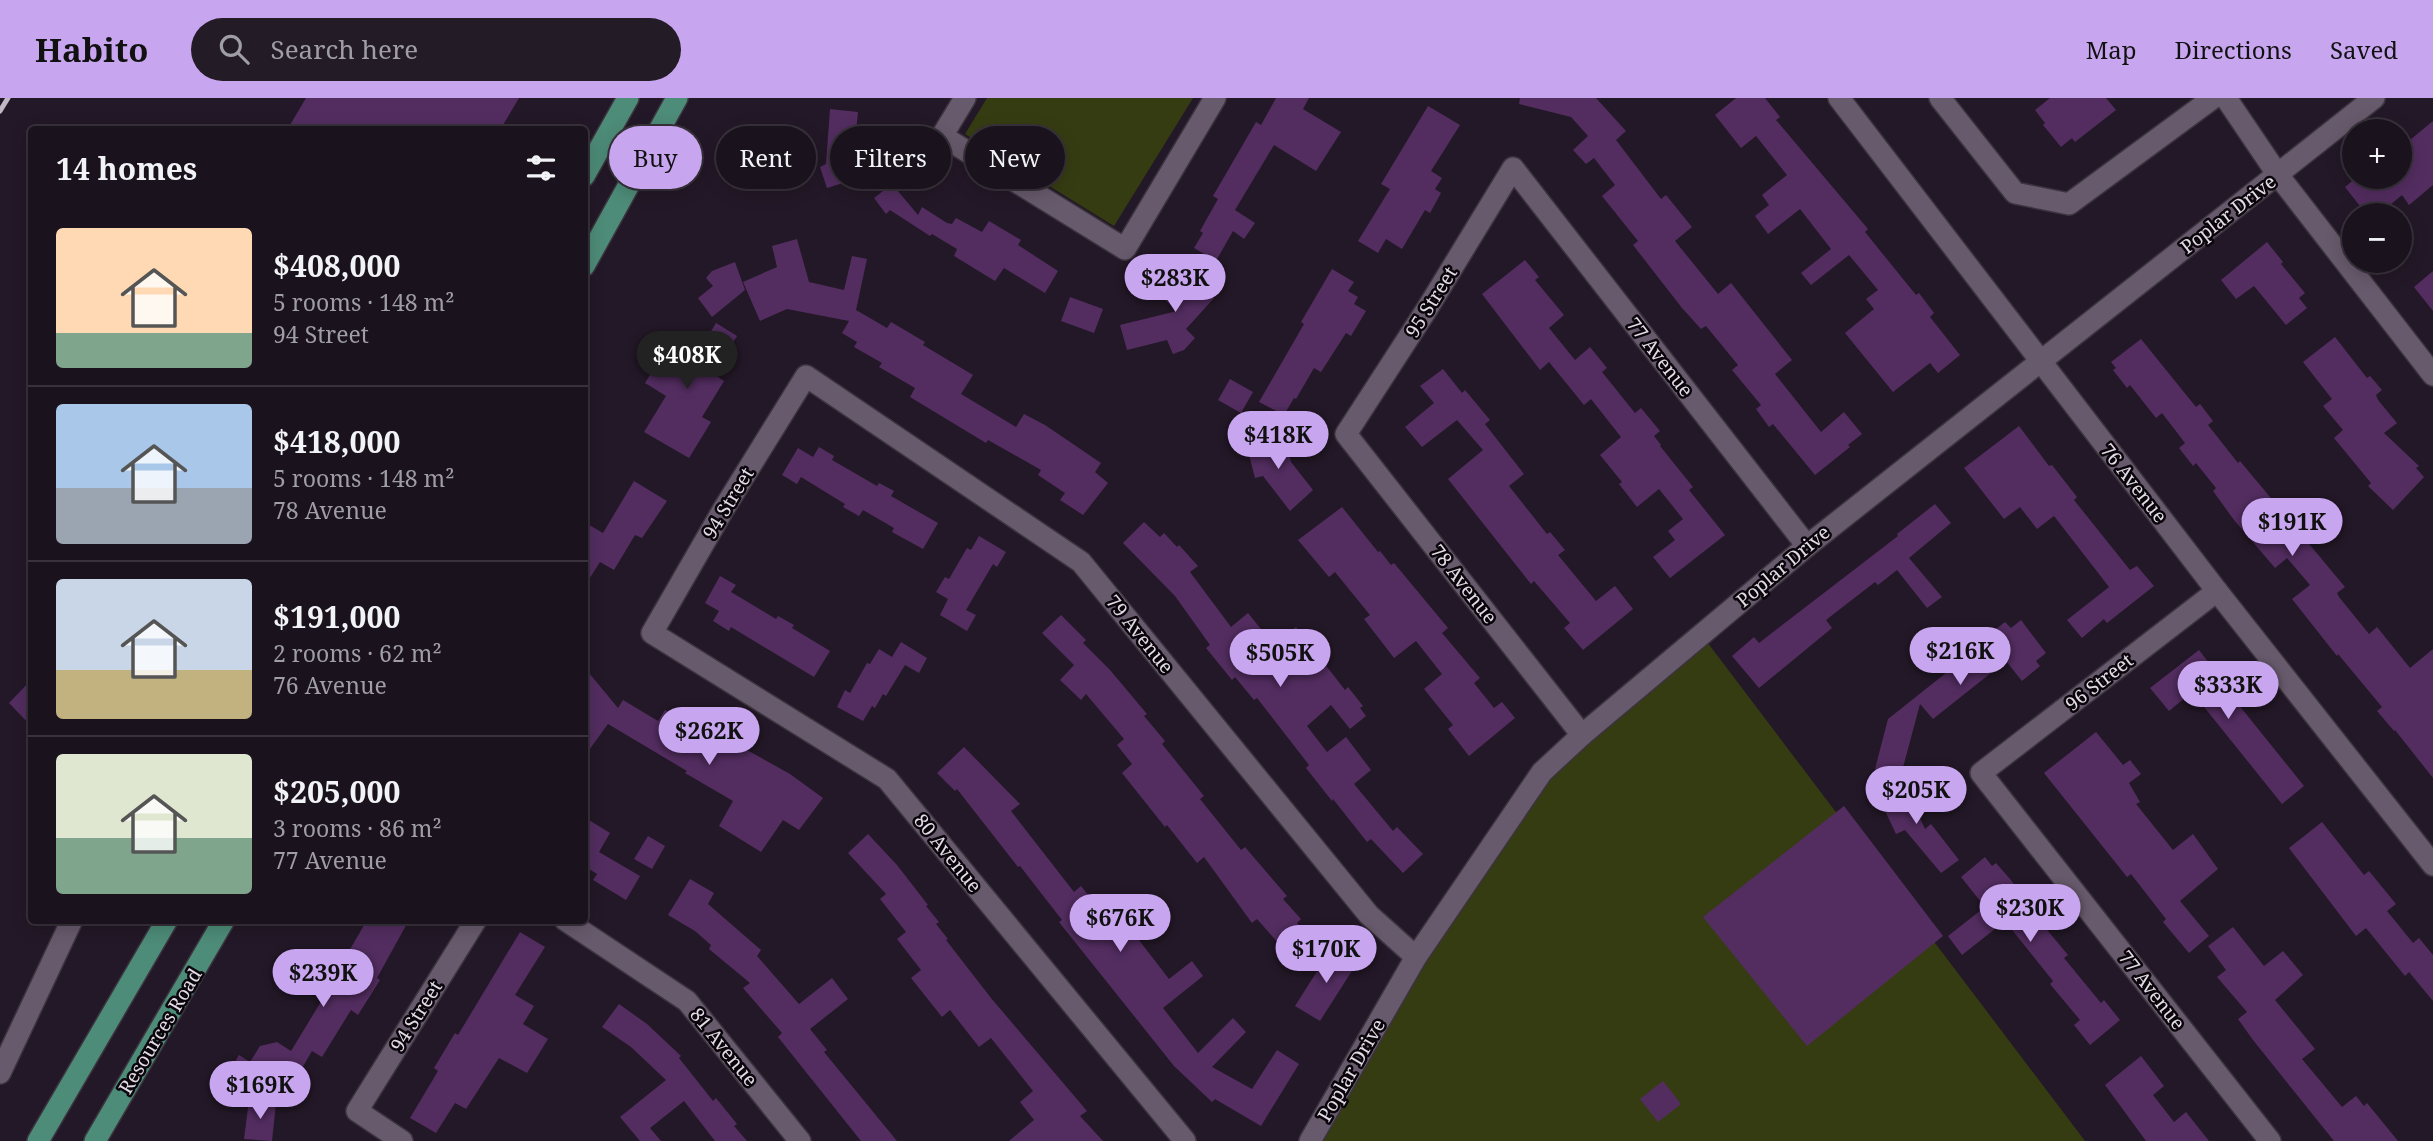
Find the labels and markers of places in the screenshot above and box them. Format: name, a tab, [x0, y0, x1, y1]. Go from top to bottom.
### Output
pin: $283K	[1126, 254, 1224, 314]
pin: $408K	[638, 331, 736, 391]
pin: $418K	[1229, 412, 1327, 471]
pin: $191K	[2243, 498, 2341, 558]
pin: $216K	[1911, 628, 2009, 687]
pin: $505K	[1231, 630, 1329, 689]
pin: $333K	[2179, 662, 2277, 721]
pin: $262K	[660, 708, 758, 767]
pin: $205K	[1867, 766, 1965, 826]
pin: $230K	[1981, 884, 2079, 944]
pin: $676K	[1071, 894, 1169, 954]
pin: $170K	[1277, 926, 1375, 985]
pin: $239K	[274, 950, 372, 1009]
pin: $169K	[211, 1062, 309, 1121]

